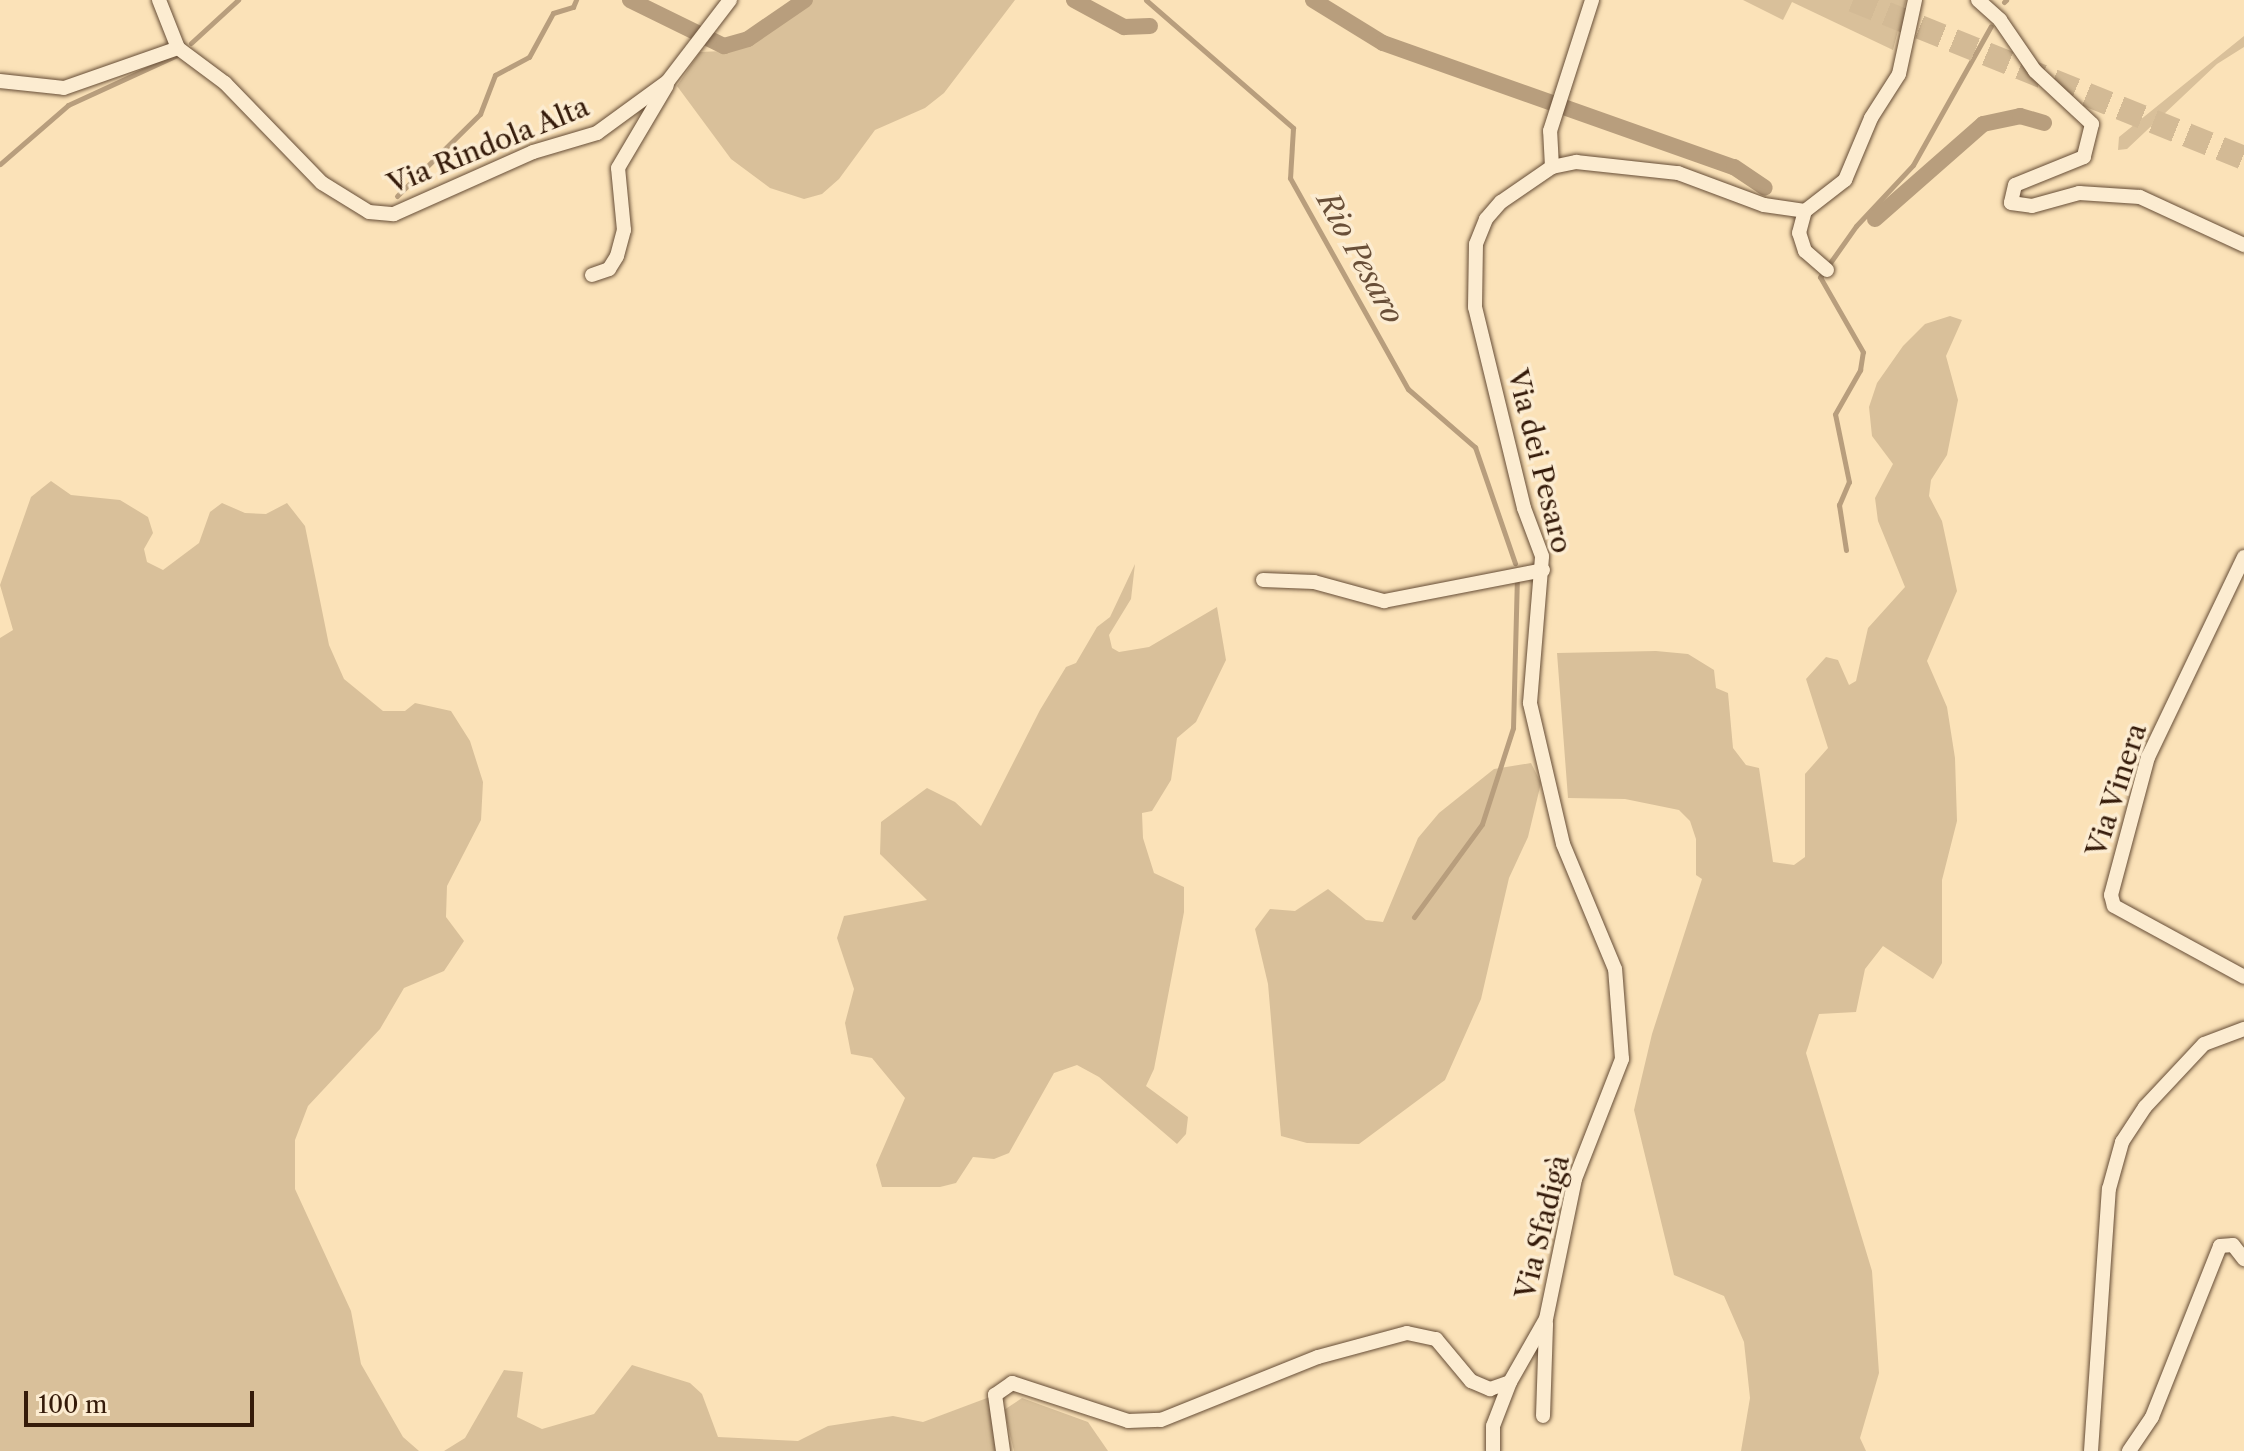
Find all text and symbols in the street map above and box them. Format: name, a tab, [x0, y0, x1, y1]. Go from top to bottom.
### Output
street label: Via Rindola Alta	[382, 89, 594, 201]
water label: Rio Pesaro	[1309, 186, 1411, 330]
street label: Via dei Pesaro	[1501, 365, 1579, 557]
street label: Via Vinera	[2078, 719, 2154, 861]
street label: Via Sfadigà	[1508, 1151, 1576, 1303]
scale bar	[28, 1375, 258, 1425]
text: 100 m	[38, 1390, 107, 1419]

